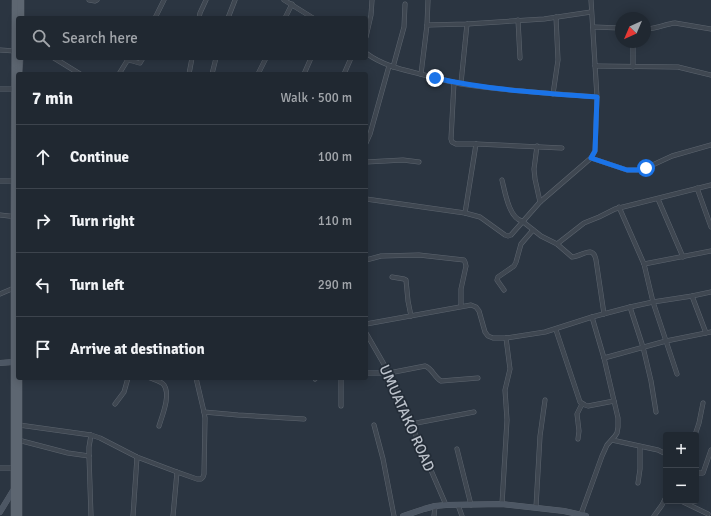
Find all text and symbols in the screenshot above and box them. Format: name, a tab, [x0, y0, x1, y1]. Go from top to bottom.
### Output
north arrow	[615, 12, 651, 48]
search box	[16, 16, 368, 60]
icon: search	[30, 27, 52, 49]
text: Search here	[62, 29, 138, 47]
route end	[426, 69, 444, 87]
text: 7 min	[32, 88, 73, 109]
text: Walk · 500 m	[281, 90, 352, 106]
icon: ahead	[32, 146, 54, 168]
text: Continue	[70, 148, 129, 166]
text: 100 m	[318, 149, 352, 165]
route start	[637, 159, 655, 177]
icon: right	[32, 210, 54, 232]
text: Turn right	[70, 212, 135, 230]
text: 110 m	[318, 213, 352, 229]
icon: left	[32, 274, 54, 296]
text: Turn left	[70, 276, 124, 294]
text: 290 m	[318, 277, 352, 293]
icon: arrive	[32, 338, 54, 360]
text: Arrive at destination	[70, 340, 205, 358]
street label: UMUATAKO ROAD	[375, 362, 439, 474]
map controls	[663, 432, 699, 504]
button: +	[663, 432, 699, 468]
button: −	[663, 468, 699, 504]

